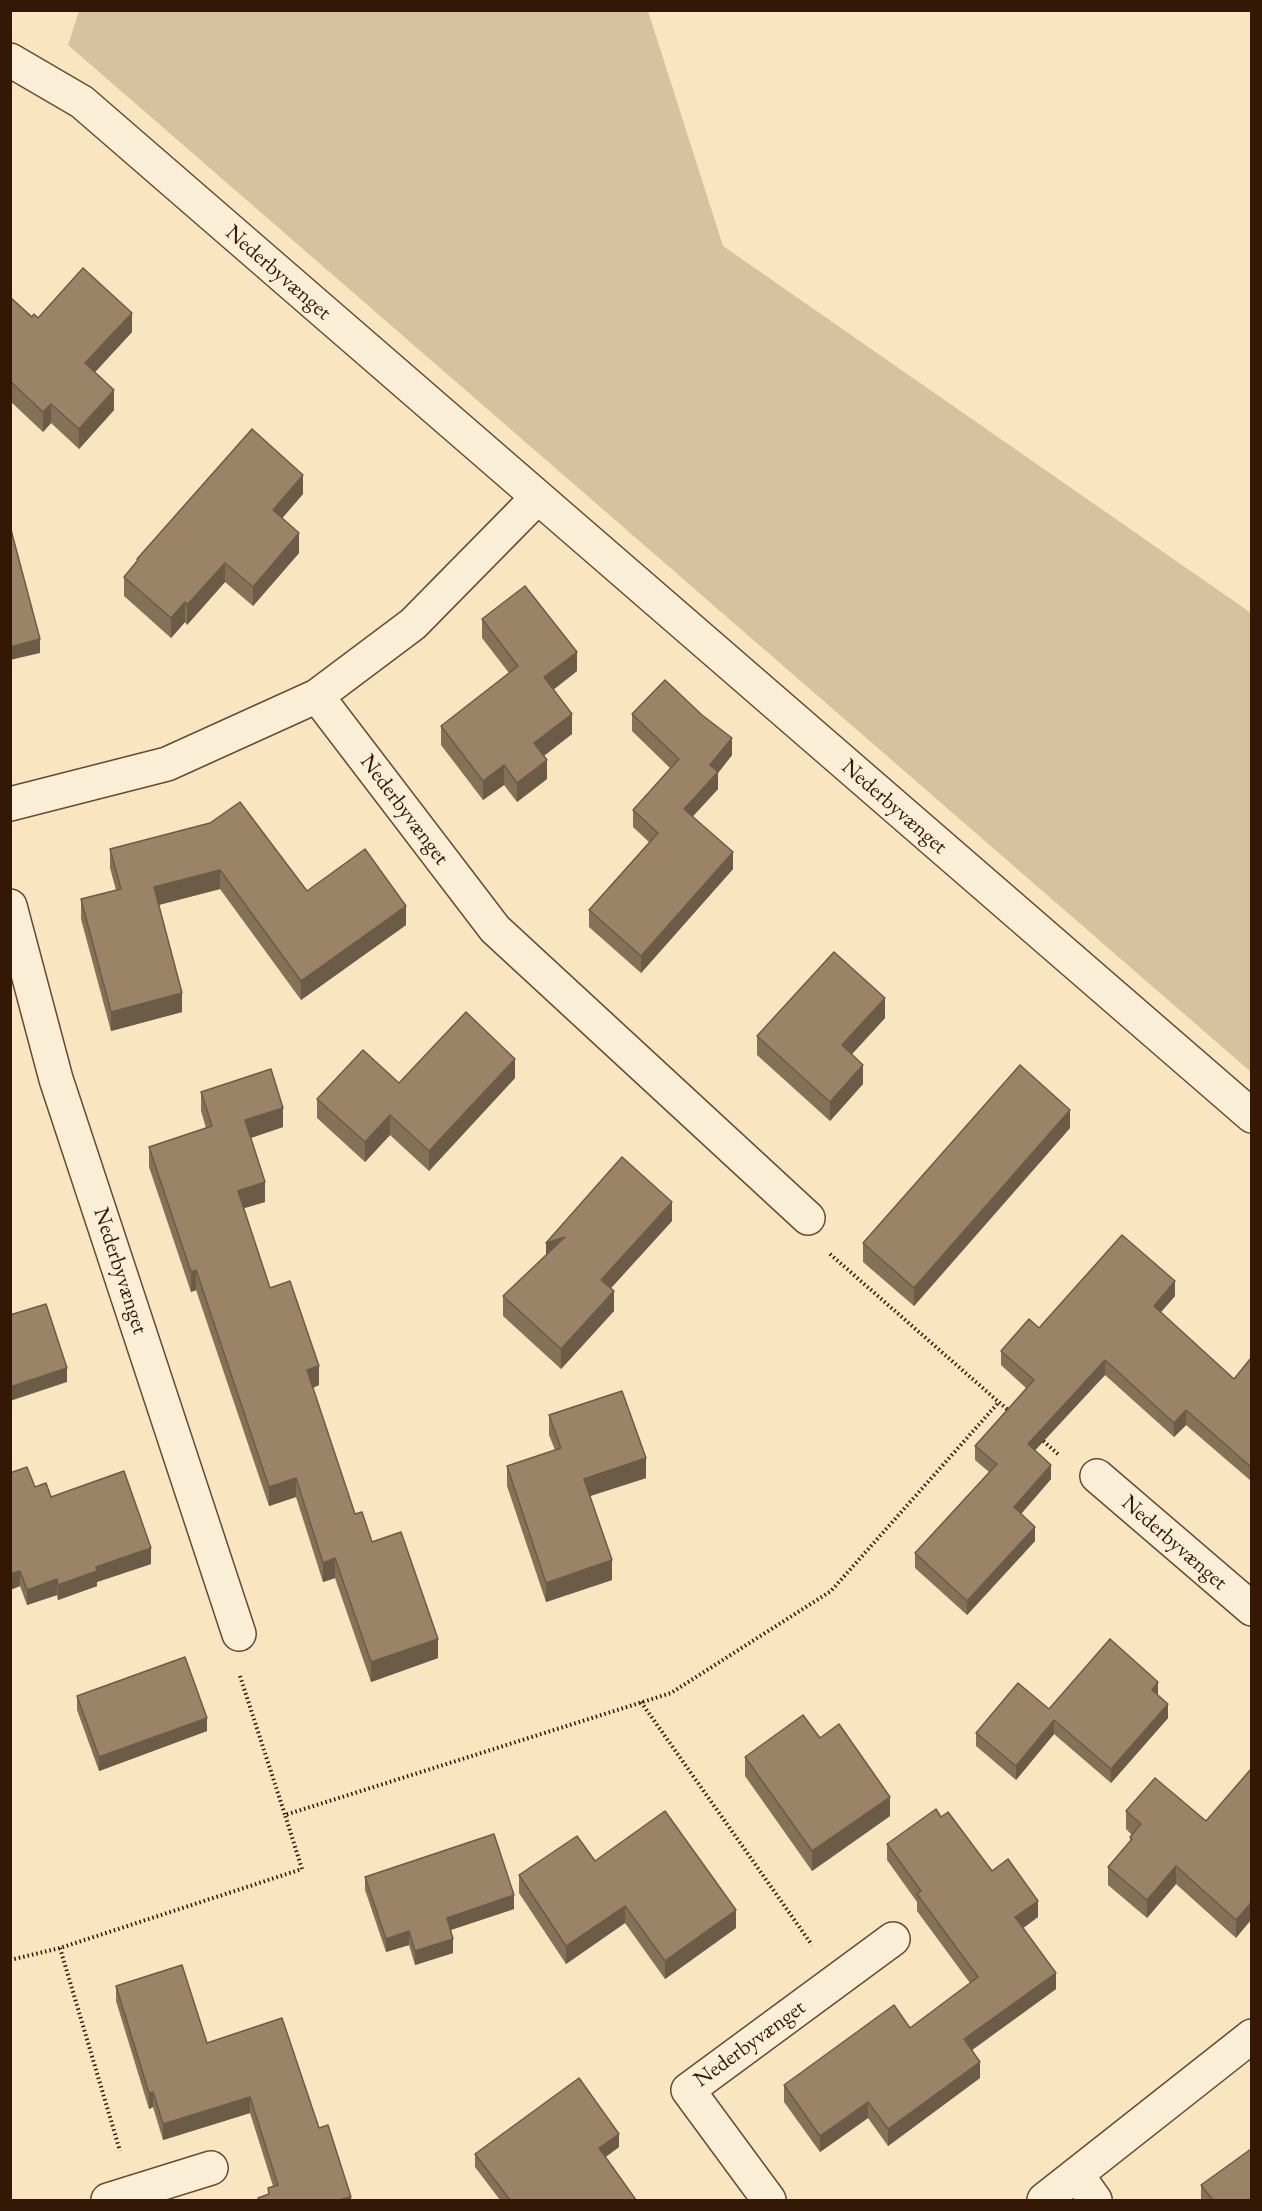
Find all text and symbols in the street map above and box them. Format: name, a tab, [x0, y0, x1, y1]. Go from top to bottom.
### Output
street label: Nederbyvænget	[220, 220, 336, 326]
street label: Nederbyvænget	[354, 750, 454, 870]
street label: Nederbyvænget	[836, 754, 952, 860]
street label: Nederbyvænget	[87, 1204, 153, 1338]
street label: Nederbyvænget	[1116, 1490, 1232, 1596]
street label: Nederbyvænget	[689, 1995, 811, 2093]

